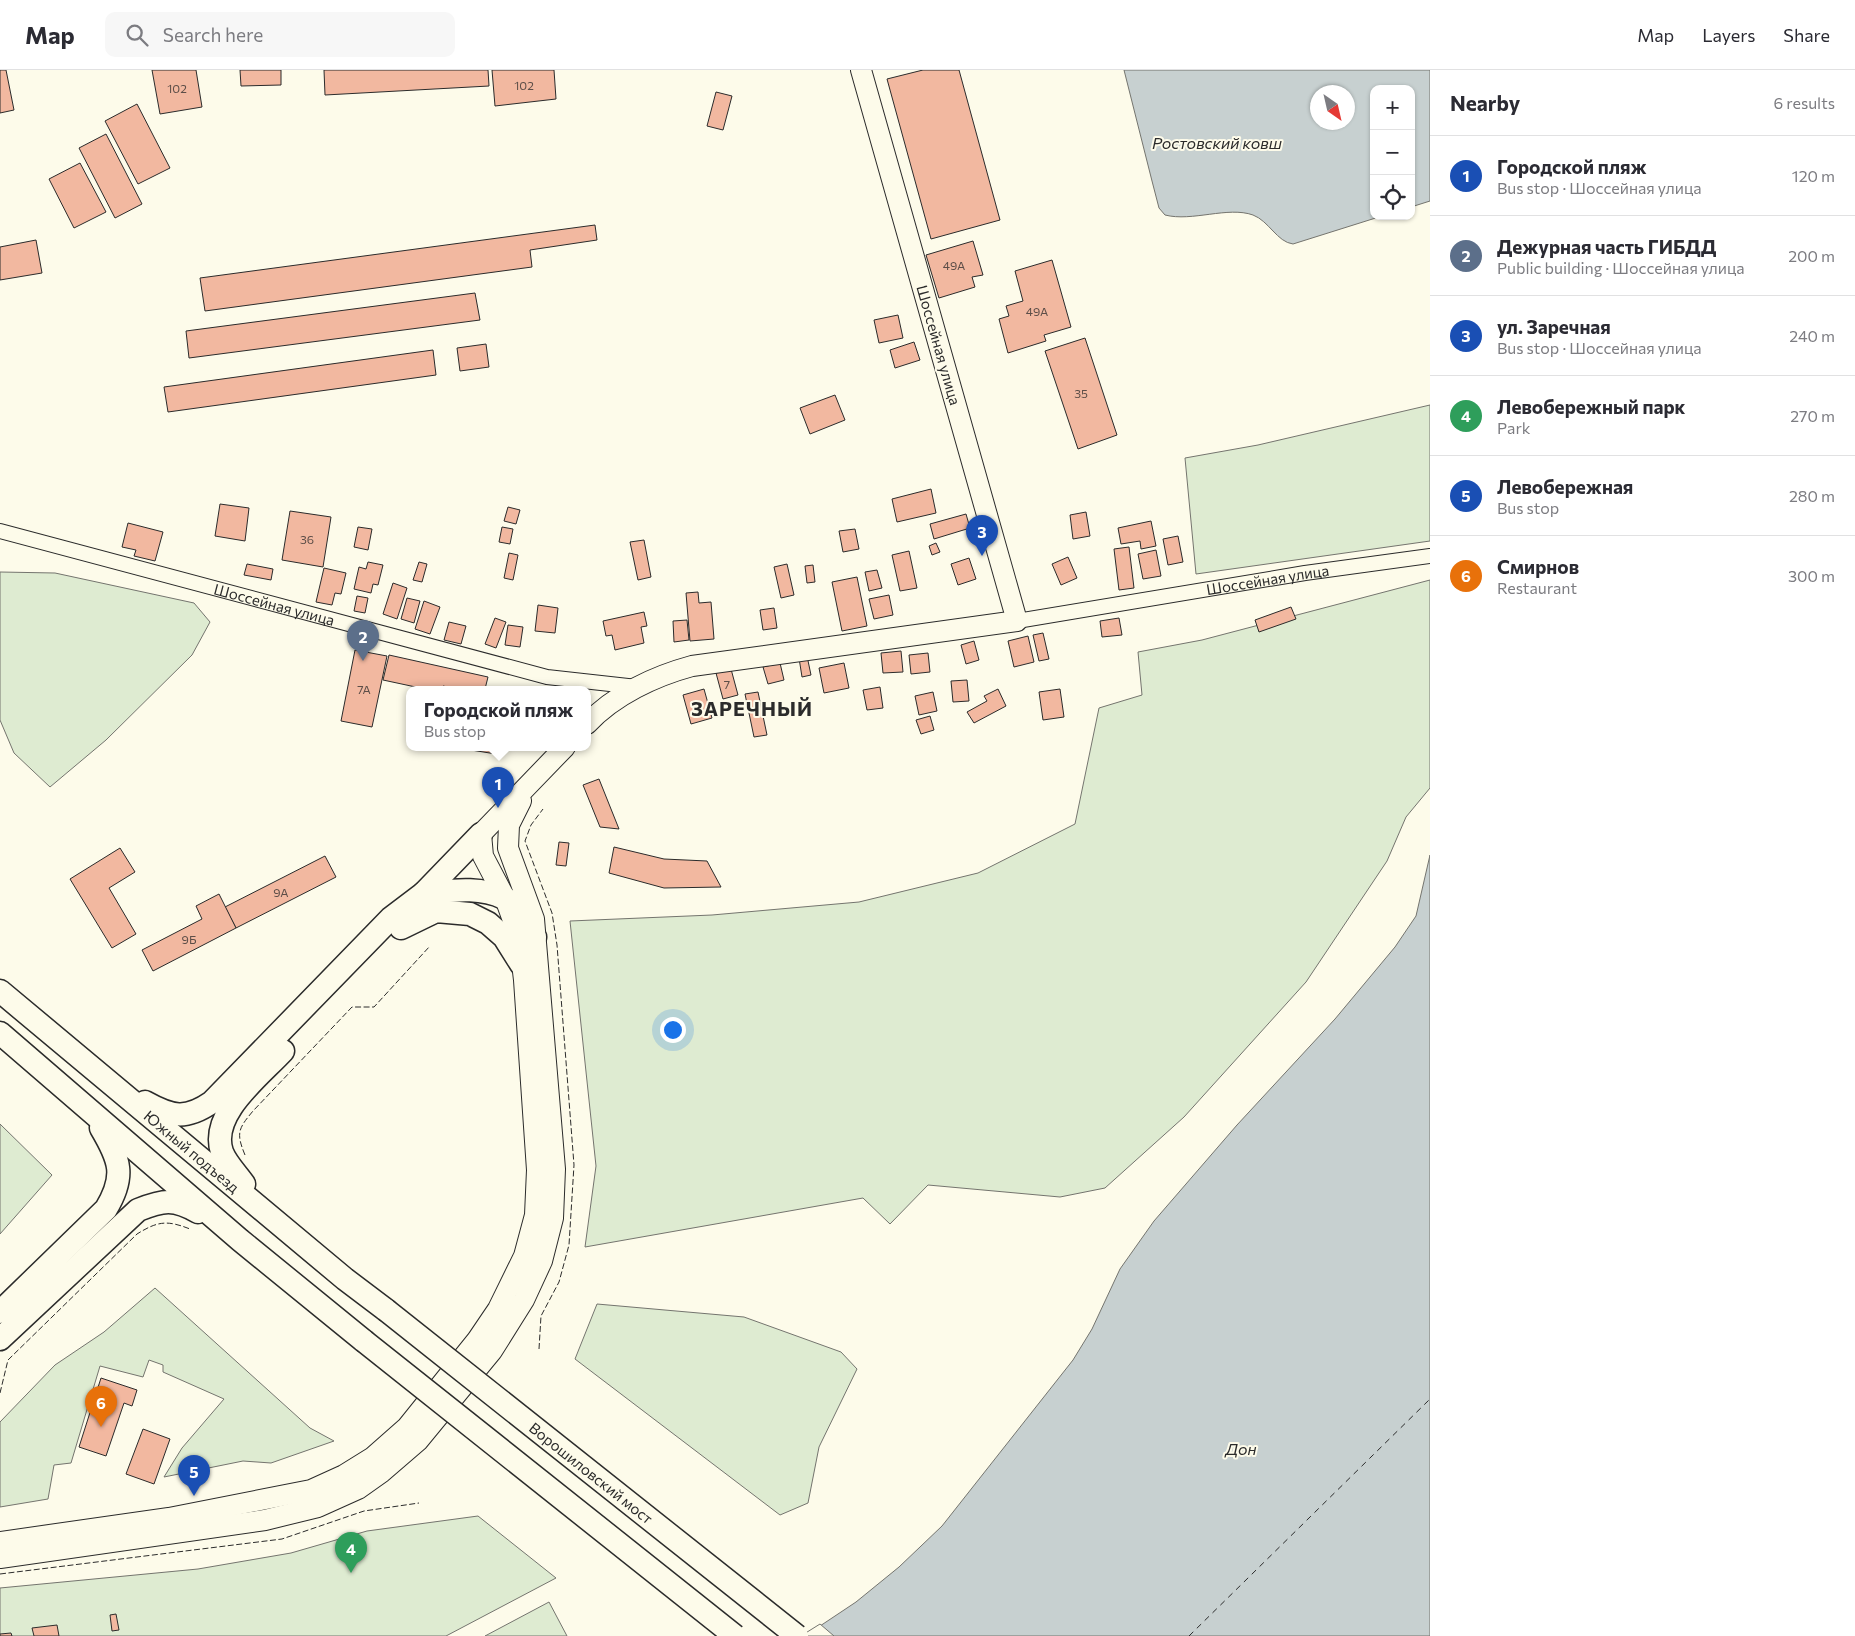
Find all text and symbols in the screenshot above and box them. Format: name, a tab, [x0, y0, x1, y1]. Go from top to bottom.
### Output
search box	[105, 12, 455, 57]
text: Map	[25, 20, 75, 49]
icon: search	[123, 21, 151, 49]
text: Search here	[163, 23, 263, 46]
text: Map	[1637, 24, 1674, 46]
text: Layers	[1702, 24, 1755, 46]
text: Share	[1783, 24, 1830, 46]
house number: 102	[514, 78, 534, 92]
house number: 102	[167, 81, 187, 95]
north arrow	[1310, 85, 1355, 130]
map controls	[1370, 85, 1415, 220]
button: +	[1370, 85, 1415, 130]
text: Nearby	[1450, 90, 1520, 115]
text: 6 results	[1774, 93, 1835, 112]
button: −	[1370, 130, 1415, 175]
water label: Ростовский ковш	[1152, 133, 1282, 152]
text: Городской пляж	[1497, 155, 1647, 178]
text: 1	[1462, 166, 1470, 185]
text: 120 m	[1792, 166, 1835, 185]
button: locate	[1370, 175, 1415, 220]
text: Bus stop · Шоссейная улица	[1497, 178, 1702, 197]
text: Дежурная часть ГИБДД	[1497, 235, 1716, 258]
text: 2	[1461, 246, 1471, 265]
text: 200 m	[1788, 246, 1835, 265]
house number: 49А	[943, 258, 965, 272]
text: Public building · Шоссейная улица	[1497, 258, 1745, 277]
street label: Шоссейная улица	[913, 283, 965, 407]
house number: 49А	[1026, 304, 1048, 318]
text: ул. Заречная	[1497, 315, 1611, 338]
text: 3	[1461, 326, 1471, 345]
text: 240 m	[1789, 326, 1835, 345]
text: Bus stop · Шоссейная улица	[1497, 338, 1702, 357]
house number: 35	[1074, 386, 1088, 400]
text: Левобережный парк	[1497, 395, 1685, 418]
text: 4	[1461, 406, 1471, 425]
text: 270 m	[1790, 406, 1835, 425]
text: Park	[1497, 418, 1530, 437]
text: Левобережная	[1497, 475, 1633, 498]
text: 5	[1461, 486, 1471, 505]
text: 280 m	[1789, 486, 1835, 505]
text: Bus stop	[1497, 498, 1559, 517]
pin: 3	[966, 515, 998, 556]
house number: 36	[300, 532, 314, 546]
text: Смирнов	[1497, 555, 1579, 578]
street label: Шоссейная улица	[1205, 561, 1330, 598]
text: 6	[1461, 566, 1471, 585]
text: 300 m	[1788, 566, 1835, 585]
text: Restaurant	[1497, 578, 1577, 597]
street label: Шоссейная улица	[212, 580, 337, 629]
pin: 2	[347, 620, 379, 661]
house number: 7	[724, 677, 730, 691]
house number: 7А	[357, 682, 371, 696]
popup	[406, 686, 591, 751]
district label: ЗАРЕЧНЫЙ	[691, 696, 813, 720]
text: Городской пляж	[424, 698, 573, 721]
text: Bus stop	[424, 721, 486, 740]
pin: 1	[482, 767, 514, 808]
house number: 9А	[273, 885, 289, 899]
house number: 9Б	[182, 932, 197, 946]
your location	[660, 1017, 686, 1043]
street label: Южный подъезд	[141, 1106, 243, 1196]
pin: 6	[85, 1386, 117, 1427]
street label: Ворошиловский мост	[526, 1418, 657, 1527]
water label: Дон	[1223, 1439, 1257, 1458]
pin: 5	[178, 1455, 210, 1496]
pin: 4	[335, 1532, 367, 1573]

